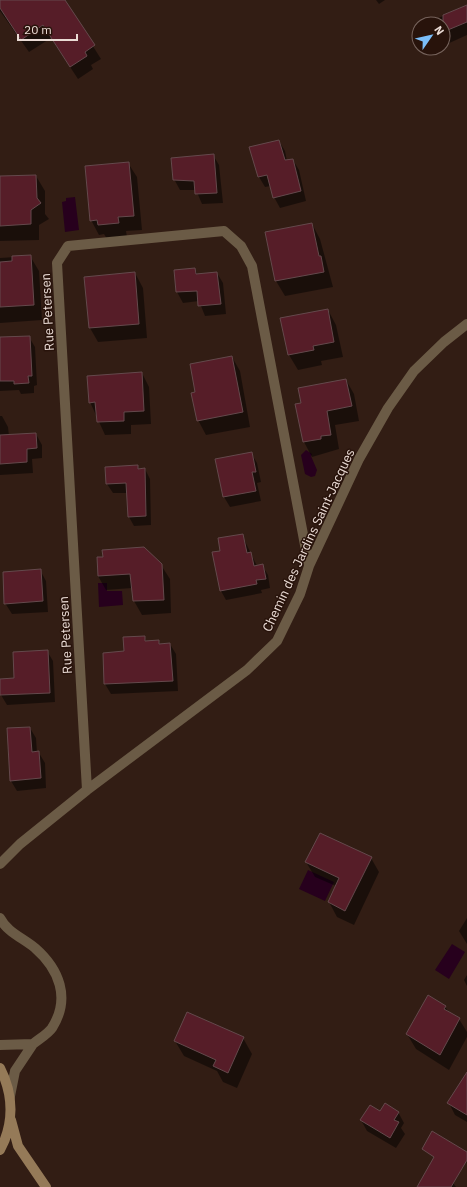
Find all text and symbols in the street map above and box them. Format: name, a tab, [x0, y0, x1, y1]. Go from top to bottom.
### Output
scale bar	[18, 16, 77, 42]
north arrow	[411, 16, 451, 56]
text: 20 m	[24, 22, 52, 37]
text: N	[431, 23, 447, 38]
street label: Rue Petersen	[37, 273, 58, 351]
street label: Chemin des Jardins Saint-Jacques	[258, 446, 358, 635]
street label: Rue Petersen	[55, 596, 76, 674]

